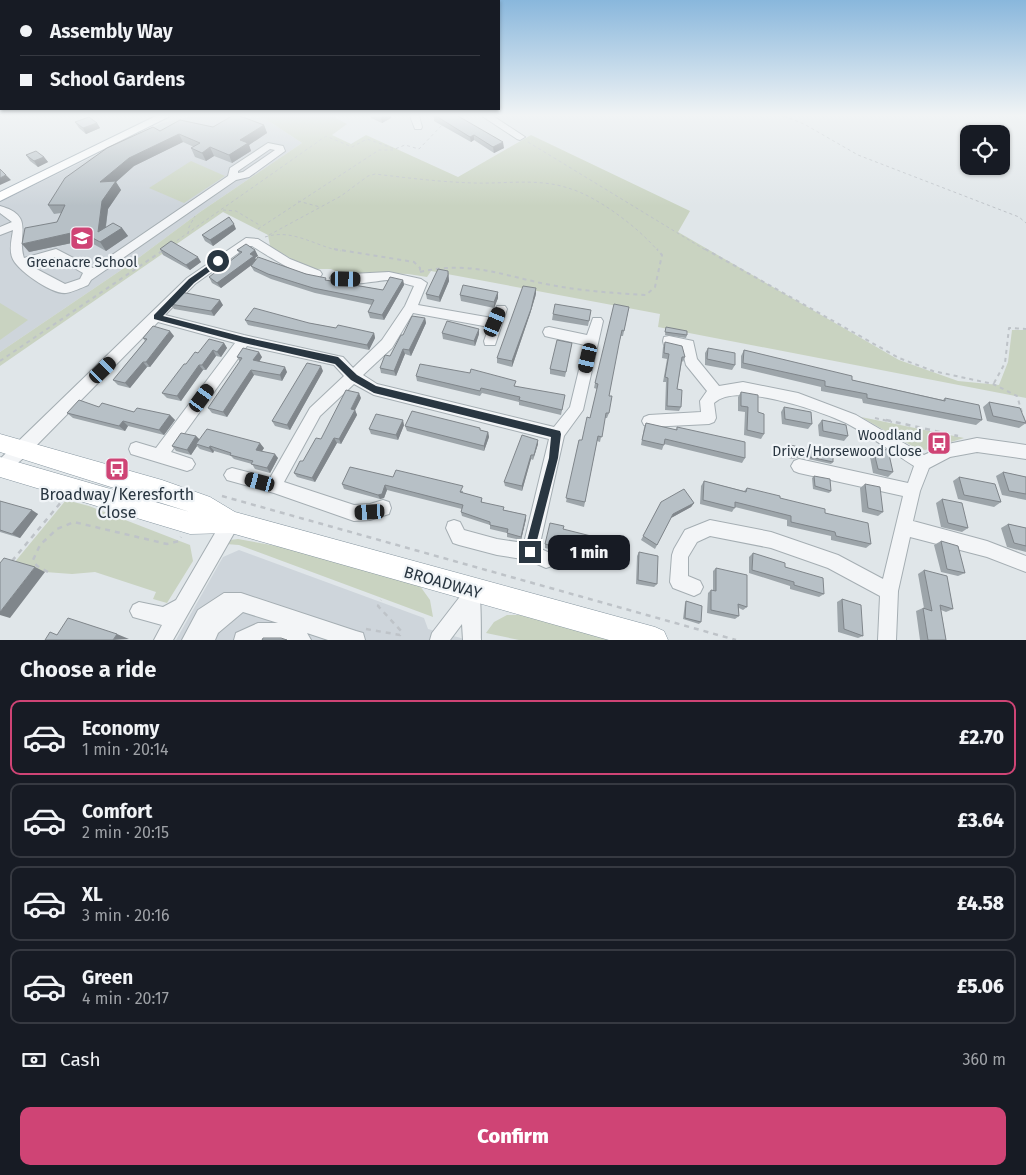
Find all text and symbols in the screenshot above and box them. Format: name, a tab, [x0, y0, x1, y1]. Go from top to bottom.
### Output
text: Assembly Way	[50, 20, 173, 43]
text: School Gardens	[50, 68, 185, 91]
map controls	[960, 125, 1010, 175]
button: locate	[960, 125, 1010, 175]
school or university icon: Greenacre School	[69, 225, 95, 251]
route start	[207, 250, 229, 272]
place label: Greenacre School	[27, 254, 137, 271]
car	[330, 271, 361, 287]
car	[482, 305, 507, 339]
car	[577, 342, 598, 374]
car	[86, 354, 119, 386]
car	[187, 381, 216, 415]
place label: Woodland Drive/Horsewood Close	[772, 427, 922, 460]
bus stop icon: Woodland Drive/Horsewood Close	[926, 430, 952, 456]
bus stop icon: Broadway/Keresforth Close	[104, 456, 130, 482]
car	[243, 471, 276, 493]
place label: Broadway/Keresforth Close	[40, 485, 194, 522]
car	[354, 504, 385, 520]
callout: 1 min	[548, 534, 630, 570]
route end	[519, 541, 541, 563]
text: 1 min	[570, 543, 608, 562]
street label: BROADWAY	[402, 562, 484, 603]
text: Choose a ride	[20, 656, 156, 683]
icon: car	[22, 715, 67, 760]
text: Economy	[82, 717, 159, 740]
text: £2.70	[959, 726, 1004, 749]
text: 1 min · 20:14	[82, 740, 169, 759]
icon: car	[22, 798, 67, 843]
text: Comfort	[82, 800, 152, 823]
text: £3.64	[957, 809, 1004, 832]
text: 2 min · 20:15	[82, 823, 169, 842]
icon: car	[22, 881, 67, 926]
text: XL	[82, 883, 103, 906]
text: £4.58	[957, 892, 1004, 915]
text: 3 min · 20:16	[82, 906, 170, 925]
icon: car	[22, 964, 67, 1009]
text: Green	[82, 966, 133, 989]
text: £5.06	[957, 975, 1004, 998]
text: 4 min · 20:17	[82, 989, 169, 1008]
icon: cash	[20, 1046, 48, 1074]
text: Cash	[60, 1048, 101, 1071]
text: 360 m	[963, 1050, 1006, 1069]
button: Confirm	[20, 1107, 1006, 1165]

